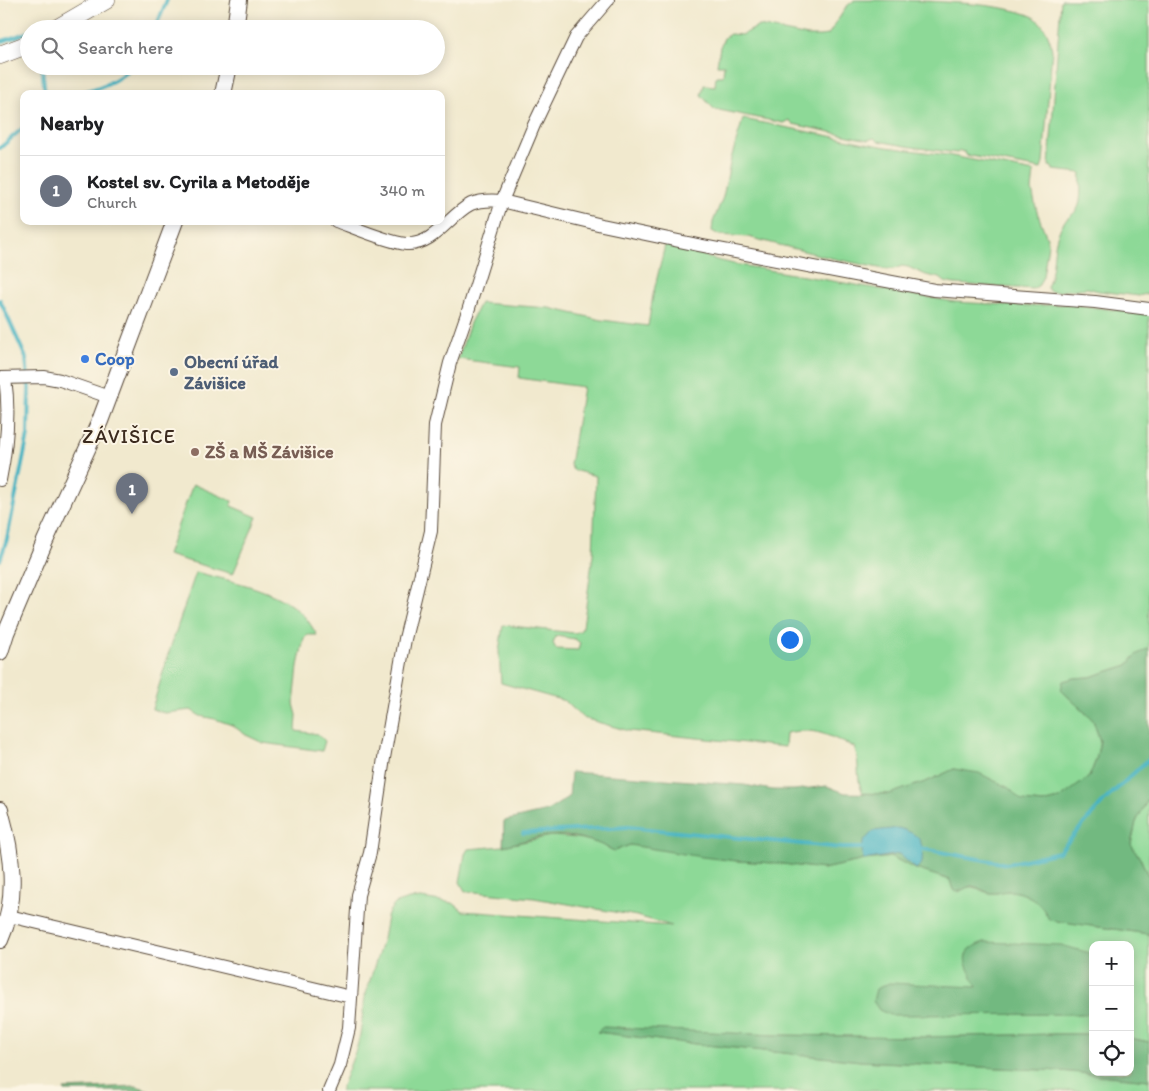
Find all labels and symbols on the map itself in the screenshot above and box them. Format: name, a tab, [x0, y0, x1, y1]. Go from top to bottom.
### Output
place label: Coop	[95, 348, 135, 370]
place label: Obecní úřad Závišice	[184, 351, 280, 394]
marker: Coop	[79, 353, 91, 365]
marker: Obecní úřad Závišice	[168, 366, 180, 378]
district label: ZÁVIŠICE	[82, 424, 176, 448]
place label: ZŠ a MŠ Závišice	[205, 441, 334, 463]
marker: ZŠ a MŠ Závišice	[189, 446, 201, 458]
pin: 1	[116, 473, 148, 514]
your location	[777, 627, 803, 653]

